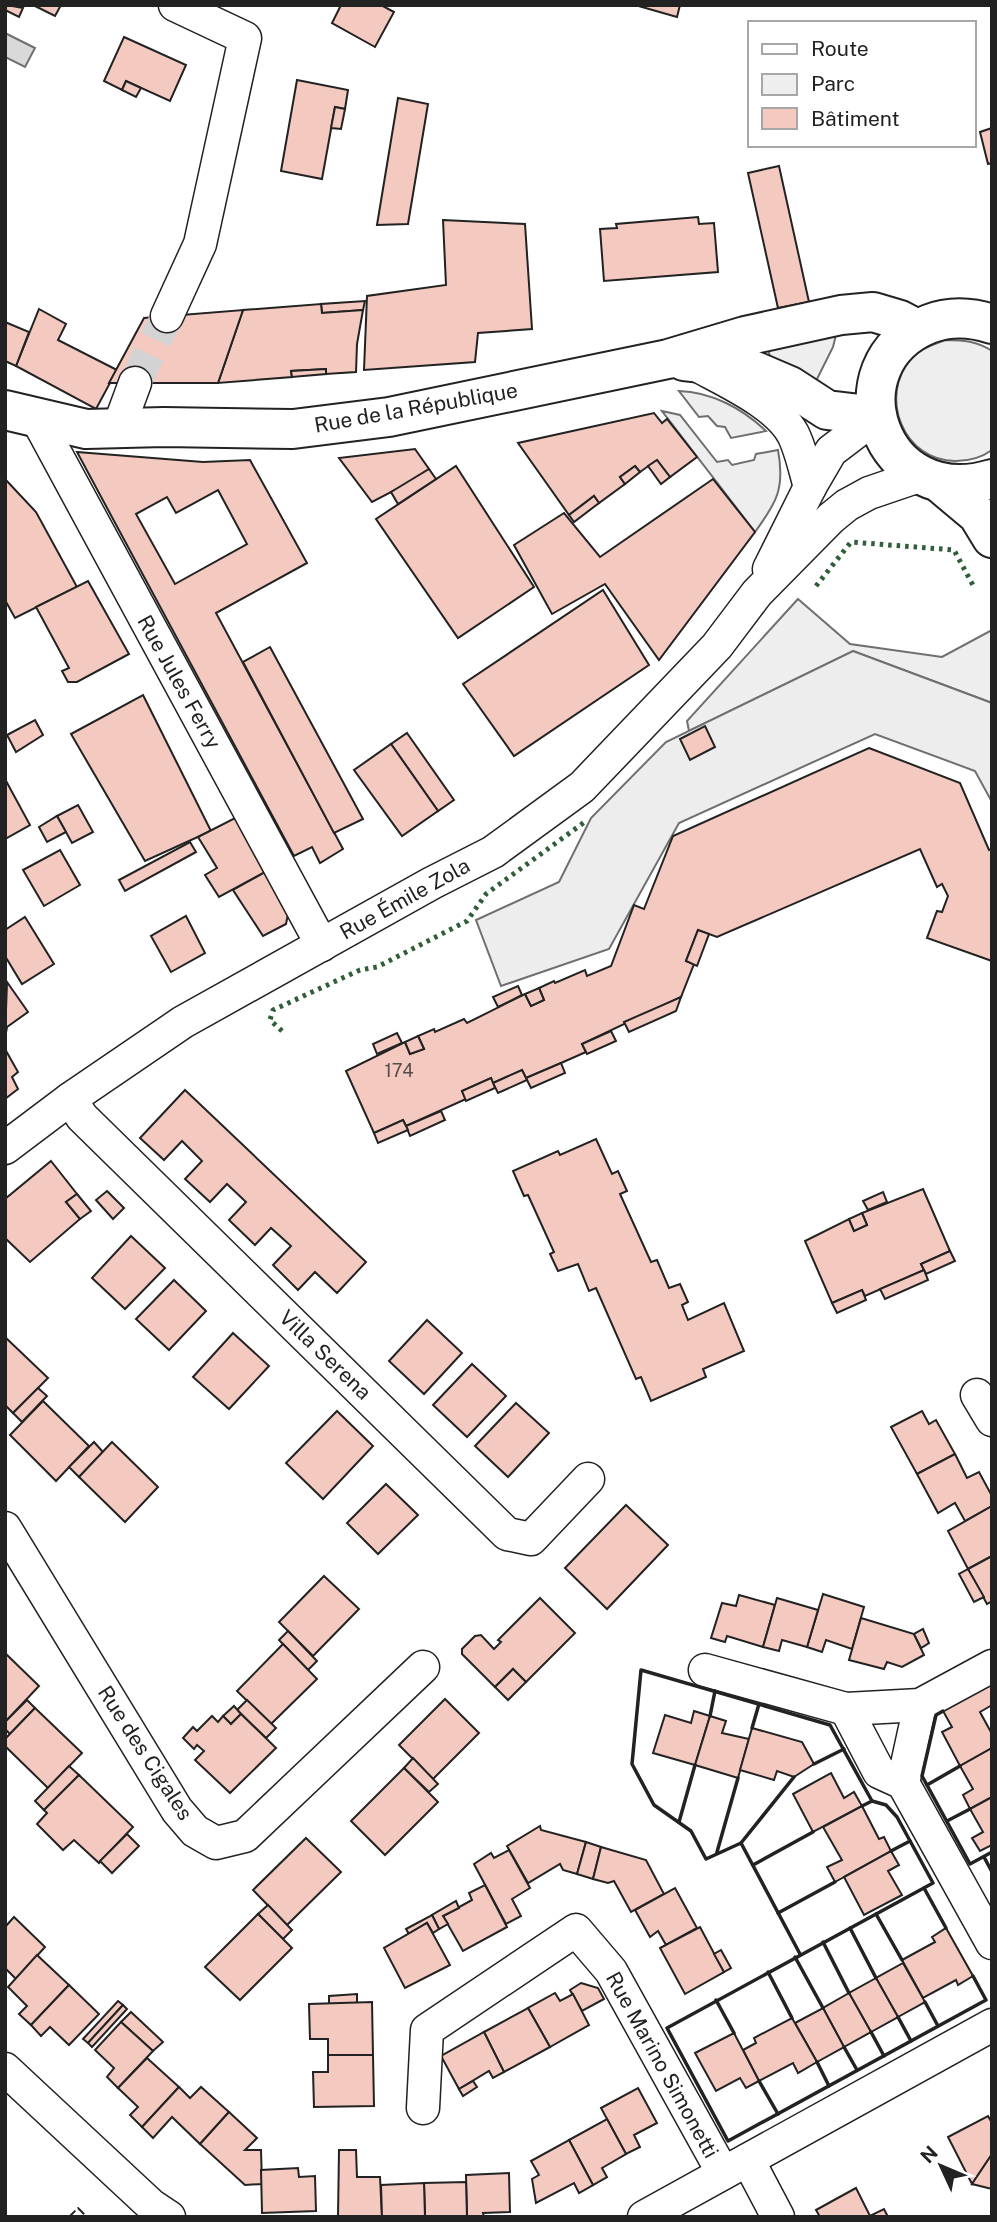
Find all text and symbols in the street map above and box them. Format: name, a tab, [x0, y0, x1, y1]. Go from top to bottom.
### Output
legend	[748, 21, 976, 147]
text: Route	[811, 36, 869, 61]
text: Parc	[811, 71, 855, 96]
text: Bâtiment	[811, 106, 900, 131]
street label: Rue de la République	[312, 377, 520, 438]
street label: Rue Jules Ferry	[132, 611, 226, 753]
street label: Rue Émile Zola	[335, 853, 474, 945]
house number: 174	[385, 1060, 413, 1081]
street label: Villa Serena	[274, 1305, 376, 1405]
street label: Rue des Cigales	[93, 1681, 198, 1825]
street label: Rue Marino Simonetti	[601, 1967, 724, 2162]
north arrow	[906, 2131, 976, 2201]
text: N	[916, 2141, 942, 2167]

